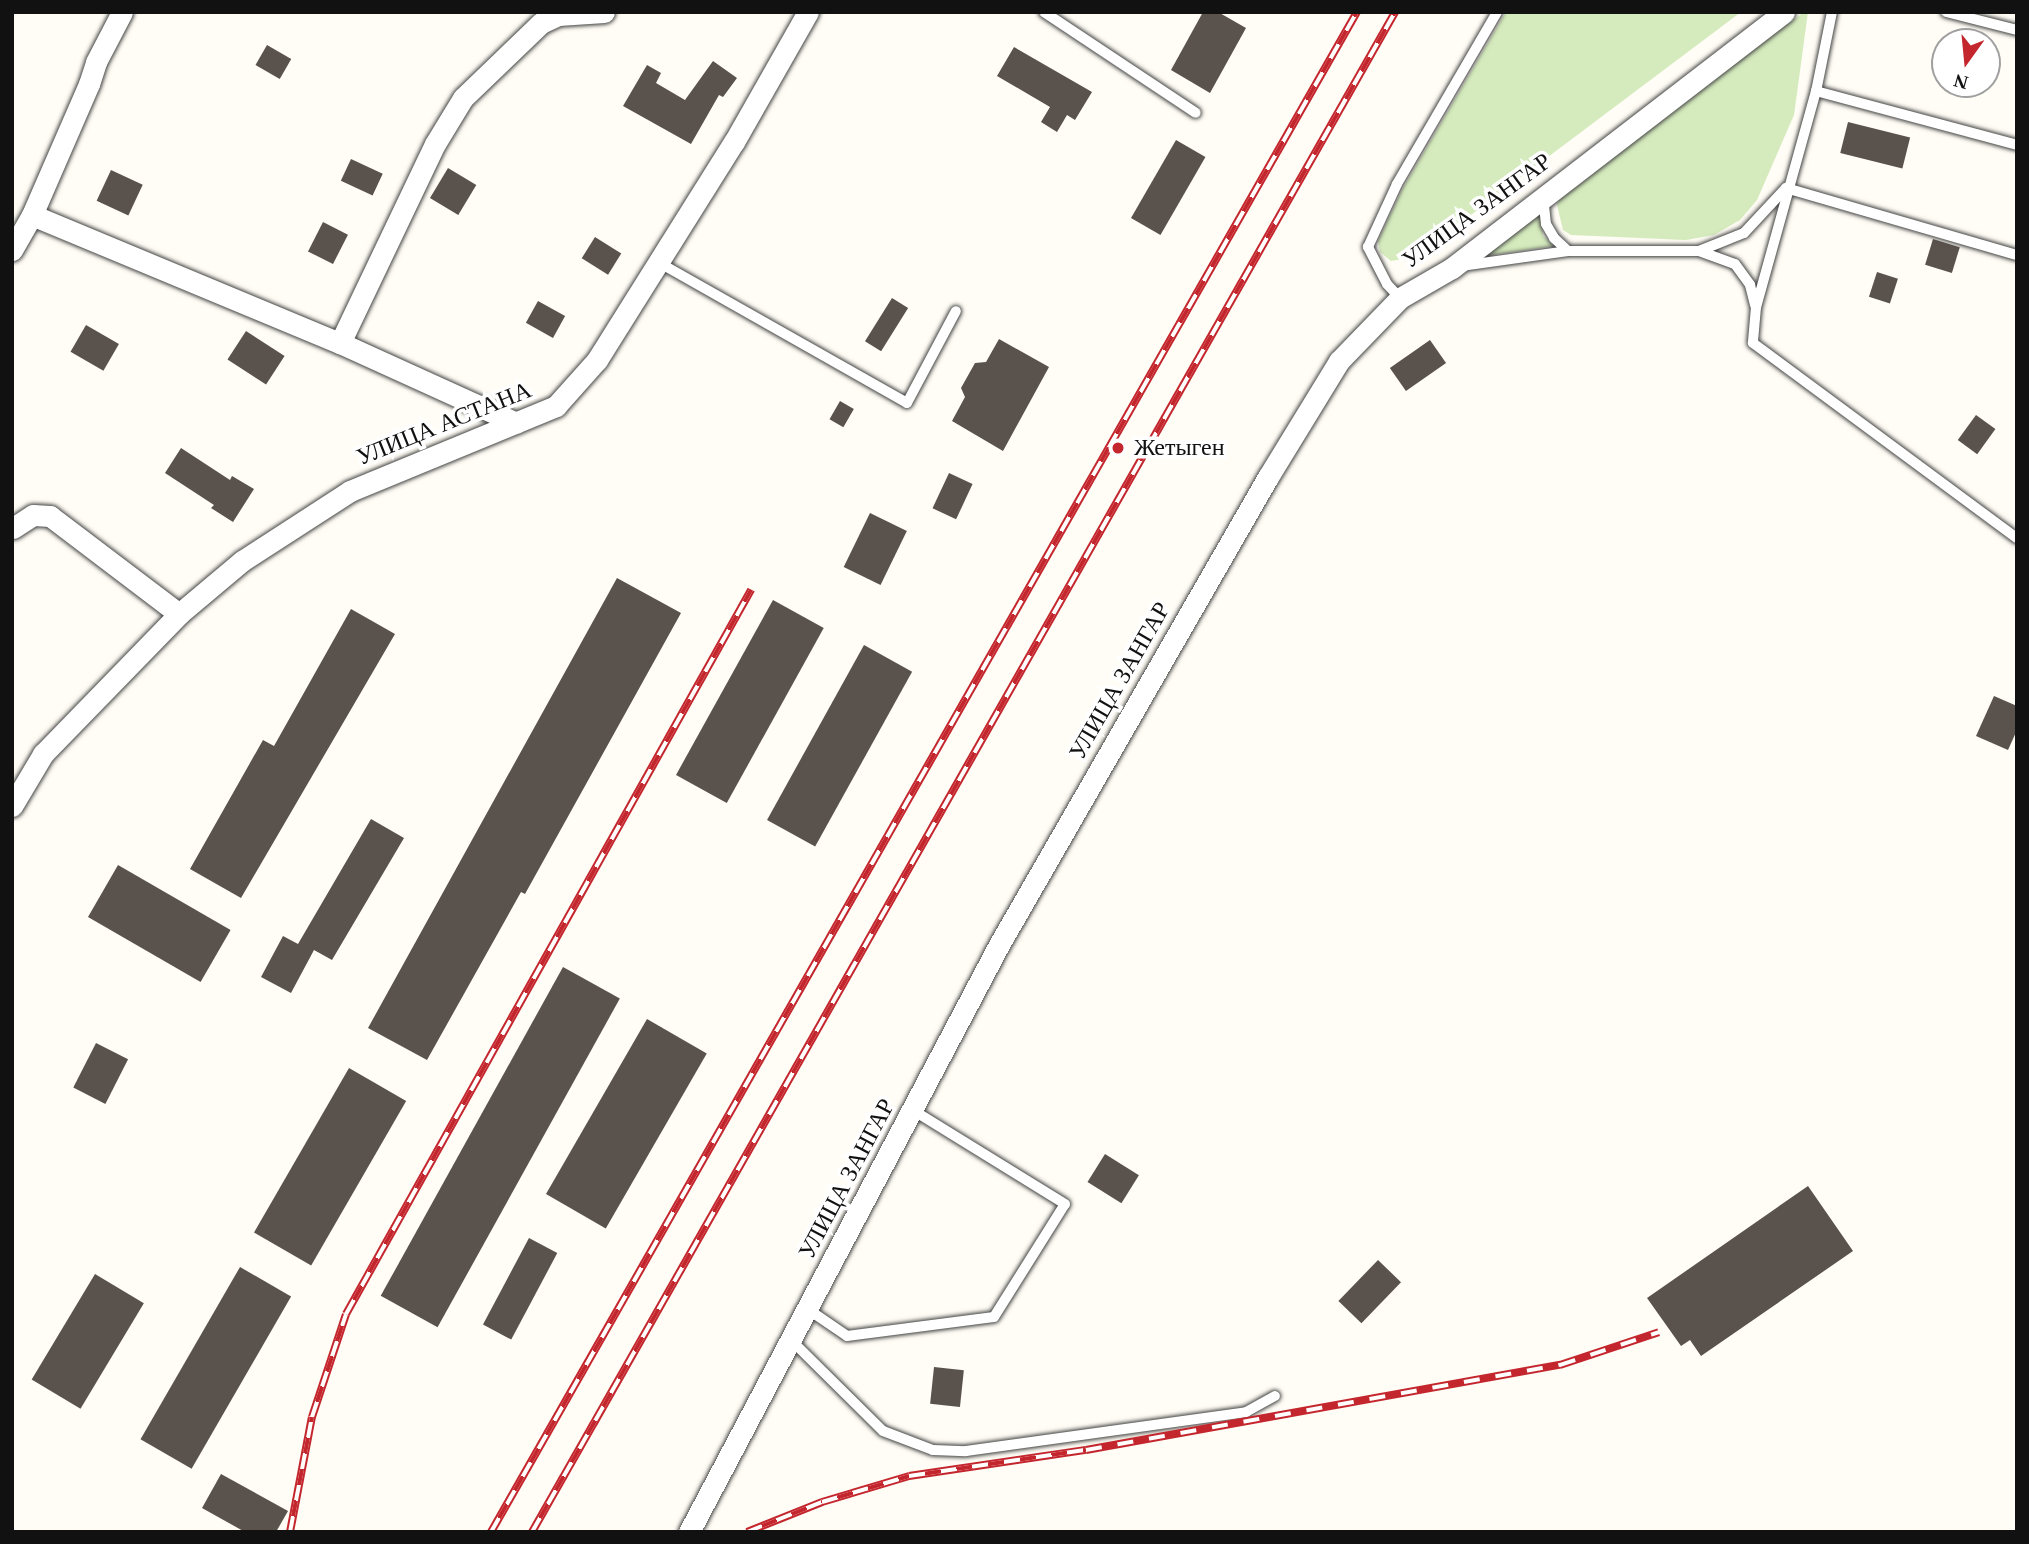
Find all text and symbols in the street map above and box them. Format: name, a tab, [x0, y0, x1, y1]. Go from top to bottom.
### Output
north arrow	[1931, 28, 2001, 98]
text: N	[1952, 70, 1970, 94]
street label: УЛИЦА ЗАНГАР	[1397, 147, 1557, 275]
street label: УЛИЦА АСТАНА	[352, 376, 536, 472]
place label: Жетыген	[1134, 434, 1225, 462]
marker: Жетыген	[1108, 438, 1128, 458]
street label: УЛИЦА ЗАНГАР	[1063, 597, 1177, 765]
street label: УЛИЦА ЗАНГАР	[793, 1094, 901, 1264]

